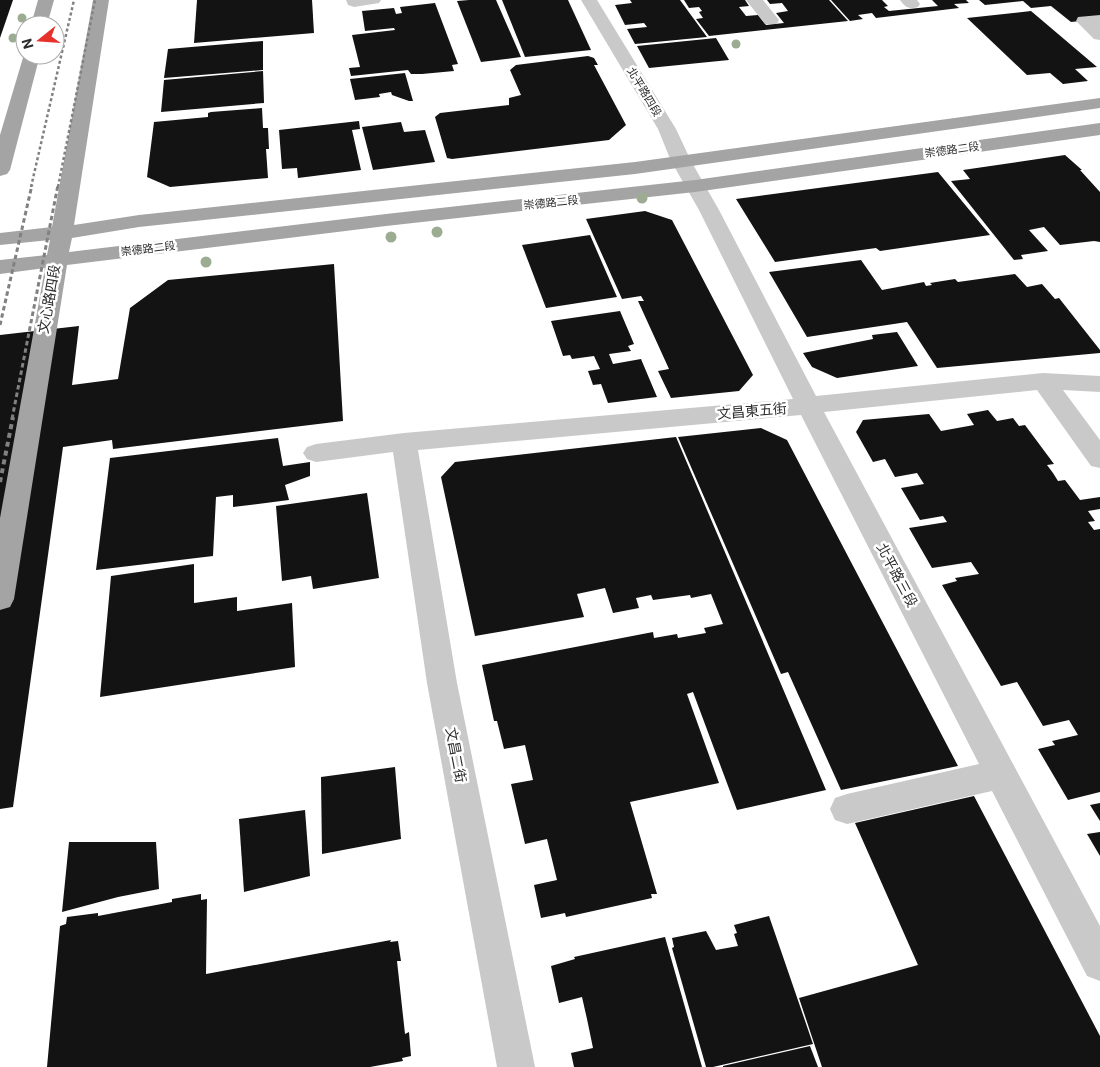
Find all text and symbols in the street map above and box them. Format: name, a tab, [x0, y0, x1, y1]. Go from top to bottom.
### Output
north arrow	[15, 15, 65, 65]
text: N	[18, 37, 37, 51]
street label: 北平路四段	[624, 65, 664, 119]
street label: 崇德路二段	[924, 140, 980, 160]
street label: 崇德路二段	[523, 194, 579, 212]
street label: 崇德路二段	[120, 239, 176, 259]
street label: 文心路四段	[35, 263, 63, 335]
street label: 文昌東五街	[716, 400, 788, 422]
street label: 北平路三段	[874, 540, 920, 610]
street label: 文昌二街	[443, 726, 469, 784]

